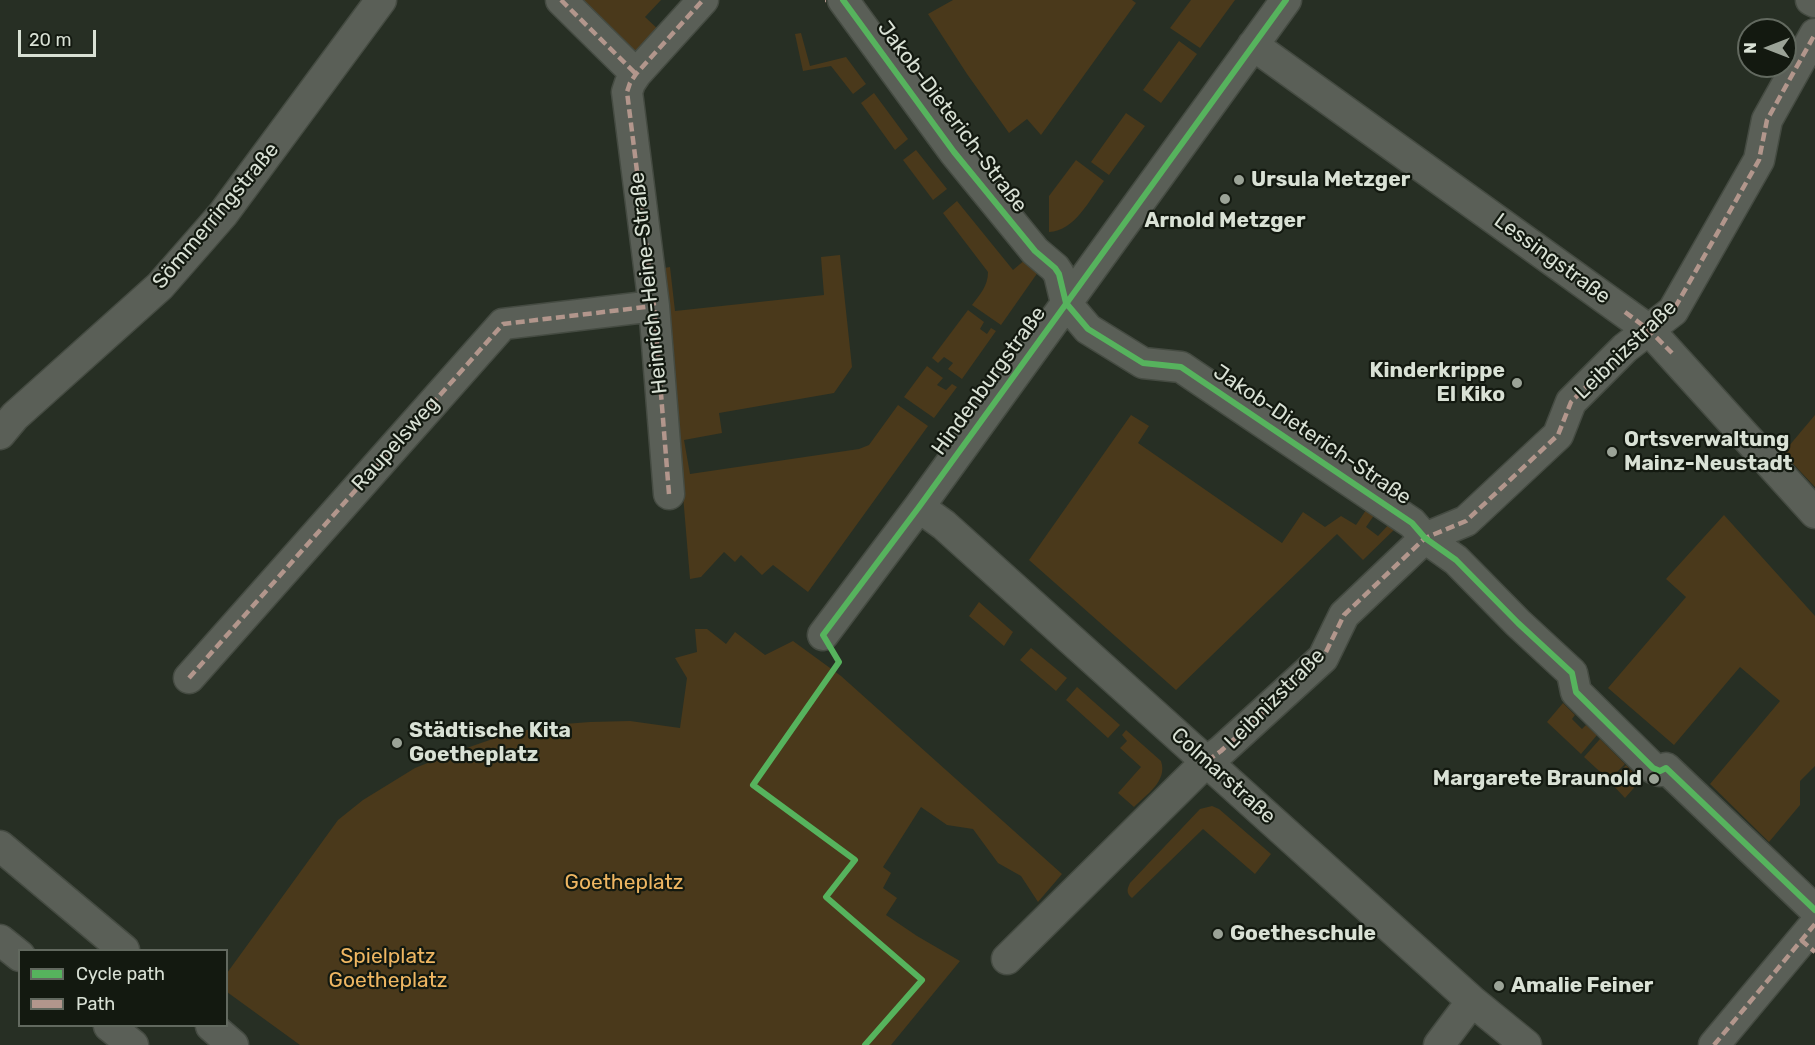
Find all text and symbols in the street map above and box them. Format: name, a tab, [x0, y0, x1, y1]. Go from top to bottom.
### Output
street label: Jakob-Dieterich-Straße	[872, 16, 1032, 218]
scale bar	[21, 18, 99, 56]
north arrow	[1737, 18, 1797, 78]
text: 20 m	[29, 29, 71, 51]
text: N	[1741, 42, 1760, 54]
street label: Sömmerringstraße	[148, 138, 284, 294]
place label: Ursula Metzger	[1251, 167, 1410, 193]
street label: Heinrich-Heine-Straße	[625, 171, 673, 395]
marker: Ursula Metzger	[1232, 173, 1246, 187]
marker: Arnold Metzger	[1218, 192, 1232, 206]
place label: Arnold Metzger	[1144, 208, 1306, 234]
street label: Lessingstraße	[1489, 208, 1615, 310]
street label: Leibnizstraße	[1570, 295, 1682, 405]
street label: Hindenburgstraße	[927, 302, 1051, 460]
place label: Kinderkrippe El Kiko	[1370, 358, 1505, 408]
street label: Jakob-Dieterich-Straße	[1208, 359, 1416, 511]
marker: Kinderkrippe El Kiko	[1510, 376, 1524, 390]
street label: Raupelsweg	[347, 391, 445, 497]
place label: Ortsverwaltung Mainz-Neustadt	[1624, 427, 1792, 477]
marker: Ortsverwaltung Mainz-Neustadt	[1605, 445, 1619, 459]
street label: Leibnizstraße	[1219, 643, 1331, 755]
place label: Städtische Kita Goetheplatz	[409, 718, 571, 768]
street label: Colmarstraße	[1166, 723, 1280, 829]
marker: Städtische Kita Goetheplatz	[390, 736, 404, 750]
place label: Margarete Braunold	[1433, 766, 1642, 792]
marker: Margarete Braunold	[1647, 772, 1661, 786]
park label: Goetheplatz	[565, 870, 683, 896]
place label: Goetheschule	[1230, 921, 1376, 947]
marker: Goetheschule	[1211, 927, 1225, 941]
park label: Spielplatz Goetheplatz	[329, 944, 447, 994]
legend	[18, 949, 228, 1027]
text: Cycle path	[76, 963, 165, 985]
place label: Amalie Feiner	[1511, 973, 1653, 999]
marker: Amalie Feiner	[1492, 979, 1506, 993]
text: Path	[76, 993, 115, 1015]

